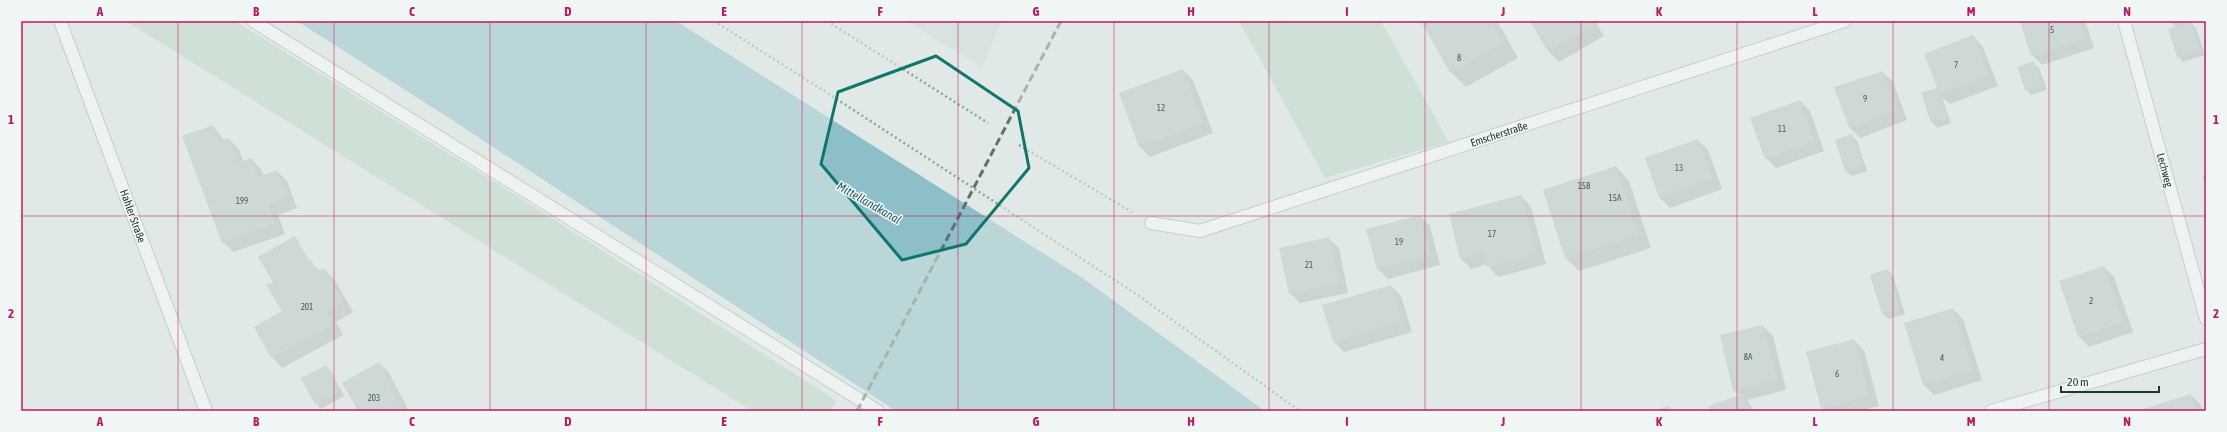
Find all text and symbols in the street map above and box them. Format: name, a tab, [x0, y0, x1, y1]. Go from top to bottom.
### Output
text: A	[96, 4, 104, 19]
text: B	[253, 4, 260, 19]
text: C	[409, 4, 415, 19]
text: D	[564, 4, 572, 19]
text: E	[721, 4, 727, 19]
text: F	[877, 4, 883, 19]
text: G	[1033, 4, 1040, 19]
text: H	[1187, 4, 1195, 19]
text: I	[1345, 4, 1349, 19]
text: J	[1500, 4, 1505, 19]
text: K	[1656, 4, 1663, 19]
text: L	[1812, 4, 1818, 19]
text: M	[1967, 4, 1976, 19]
text: N	[2123, 4, 2131, 19]
house number: 5	[2050, 25, 2054, 35]
house number: 8	[1457, 53, 1461, 63]
house number: 7	[1954, 60, 1958, 70]
house number: 9	[1863, 94, 1867, 104]
house number: 12	[1157, 103, 1165, 113]
text: 1	[8, 112, 14, 127]
text: 1	[2213, 112, 2219, 127]
street label: Emscherstraße	[1469, 119, 1529, 149]
house number: 11	[1778, 124, 1786, 134]
street label: Lechweg	[2155, 152, 2175, 189]
house number: 13	[1675, 163, 1683, 173]
water label: Mittellandkanal	[835, 179, 903, 227]
house number: 15B	[1578, 181, 1591, 191]
street label: Hahler Straße	[118, 188, 148, 244]
house number: 15A	[1609, 193, 1622, 203]
house number: 199	[236, 196, 248, 206]
house number: 17	[1488, 229, 1496, 239]
house number: 19	[1395, 237, 1403, 247]
house number: 21	[1305, 260, 1313, 270]
house number: 2	[2089, 296, 2093, 306]
house number: 201	[301, 302, 313, 312]
text: 2	[8, 306, 14, 321]
text: 2	[2213, 306, 2219, 321]
house number: 8A	[1744, 352, 1753, 362]
house number: 4	[1940, 353, 1944, 363]
scale bar	[2061, 368, 2159, 394]
house number: 6	[1835, 369, 1839, 379]
text: 20 m	[2067, 375, 2089, 389]
house number: 203	[368, 393, 380, 403]
text: A	[96, 414, 104, 429]
text: B	[253, 414, 260, 429]
text: C	[409, 414, 415, 429]
text: D	[564, 414, 572, 429]
text: E	[721, 414, 727, 429]
text: F	[877, 414, 883, 429]
text: G	[1033, 414, 1040, 429]
text: H	[1187, 414, 1195, 429]
text: I	[1345, 414, 1349, 429]
text: J	[1500, 414, 1505, 429]
text: K	[1656, 414, 1663, 429]
text: L	[1812, 414, 1818, 429]
text: M	[1967, 414, 1976, 429]
text: N	[2123, 414, 2131, 429]

